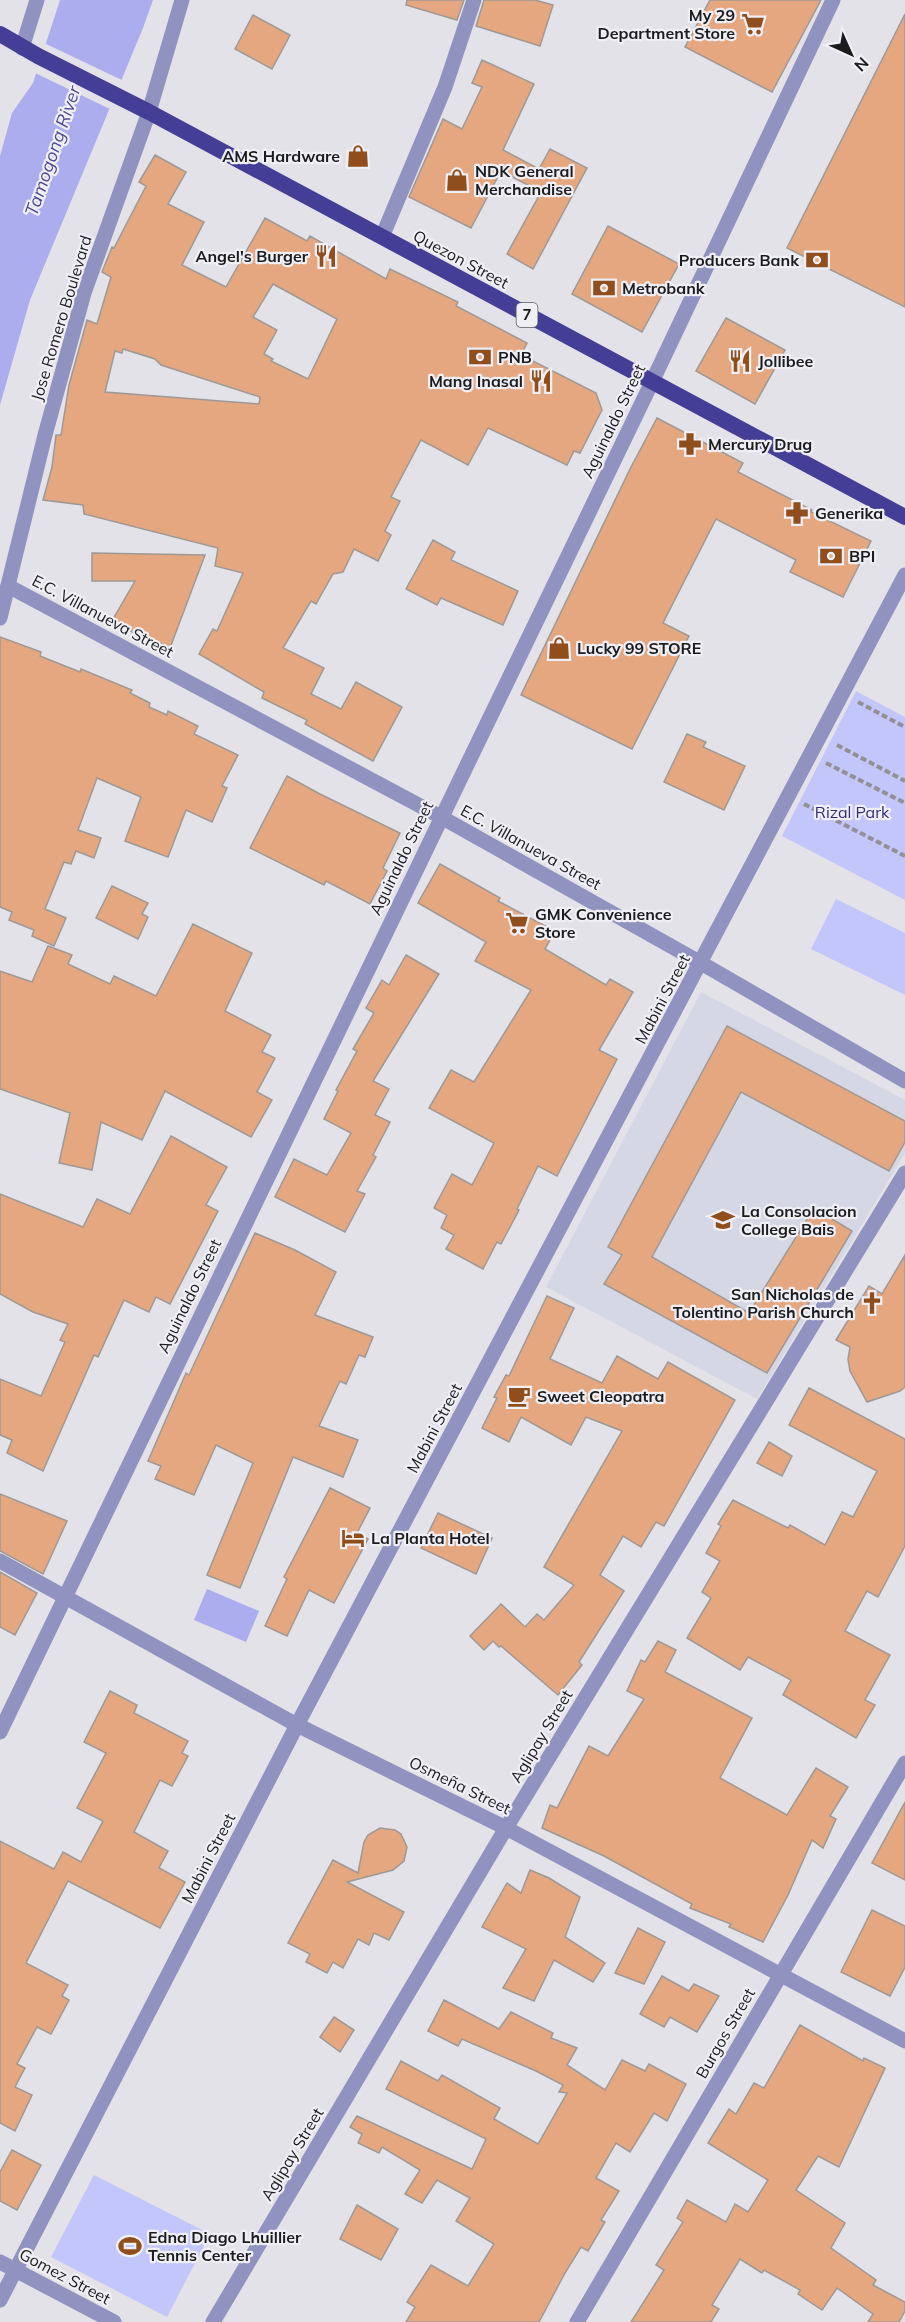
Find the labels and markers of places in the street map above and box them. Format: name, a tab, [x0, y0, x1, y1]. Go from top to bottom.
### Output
place label: My 29 Department Store	[598, 5, 735, 43]
supermarket icon: My 29 Department Store	[740, 11, 766, 37]
shop icon: AMS Hardware	[345, 143, 371, 169]
place label: AMS Hardware	[222, 146, 340, 166]
place label: NDK General Merchandise	[475, 161, 574, 199]
shop icon: NDK General Merchandise	[444, 167, 470, 193]
restaurant icon: Angel's Burger	[313, 243, 339, 269]
place label: Angel's Burger	[195, 246, 309, 266]
bank icon: Producers Bank	[804, 247, 830, 273]
place label: Producers Bank	[679, 250, 800, 270]
bank icon: Metrobank	[591, 275, 617, 301]
place label: Metrobank	[622, 278, 706, 298]
bank icon: PNB	[467, 344, 493, 370]
place label: PNB	[498, 347, 532, 367]
restaurant icon: Jollibee	[727, 348, 753, 374]
place label: Jollibee	[758, 351, 813, 371]
restaurant icon: Mang Inasal	[528, 368, 554, 394]
place label: Mang Inasal	[429, 371, 523, 391]
pharmacy icon: Mercury Drug	[677, 431, 703, 457]
place label: Mercury Drug	[708, 434, 812, 454]
pharmacy icon: Generika	[784, 500, 810, 526]
place label: Generika	[815, 503, 883, 523]
bank icon: BPI	[818, 543, 844, 569]
place label: BPI	[849, 546, 875, 566]
shop icon: Lucky 99 STORE	[546, 635, 572, 661]
place label: Lucky 99 STORE	[577, 638, 701, 658]
place label: GMK Convenience Store	[535, 904, 672, 942]
supermarket icon: GMK Convenience Store	[504, 910, 530, 936]
place label: La Consolacion College Bais	[741, 1201, 857, 1239]
school or university icon: La Consolacion College Bais	[710, 1207, 736, 1233]
place label: San Nicholas de Tolentino Parish Church	[673, 1284, 854, 1322]
church icon: San Nicholas de Tolentino Parish Church	[859, 1290, 885, 1316]
cafe icon: Sweet Cleopatra	[506, 1383, 532, 1409]
place label: Sweet Cleopatra	[537, 1386, 665, 1406]
hotel icon: La Planta Hotel	[340, 1525, 366, 1551]
place label: La Planta Hotel	[371, 1528, 490, 1548]
place label: Edna Diago Lhuillier Tennis Center	[148, 2227, 302, 2265]
sports icon: Edna Diago Lhuillier Tennis Center	[117, 2233, 143, 2259]

